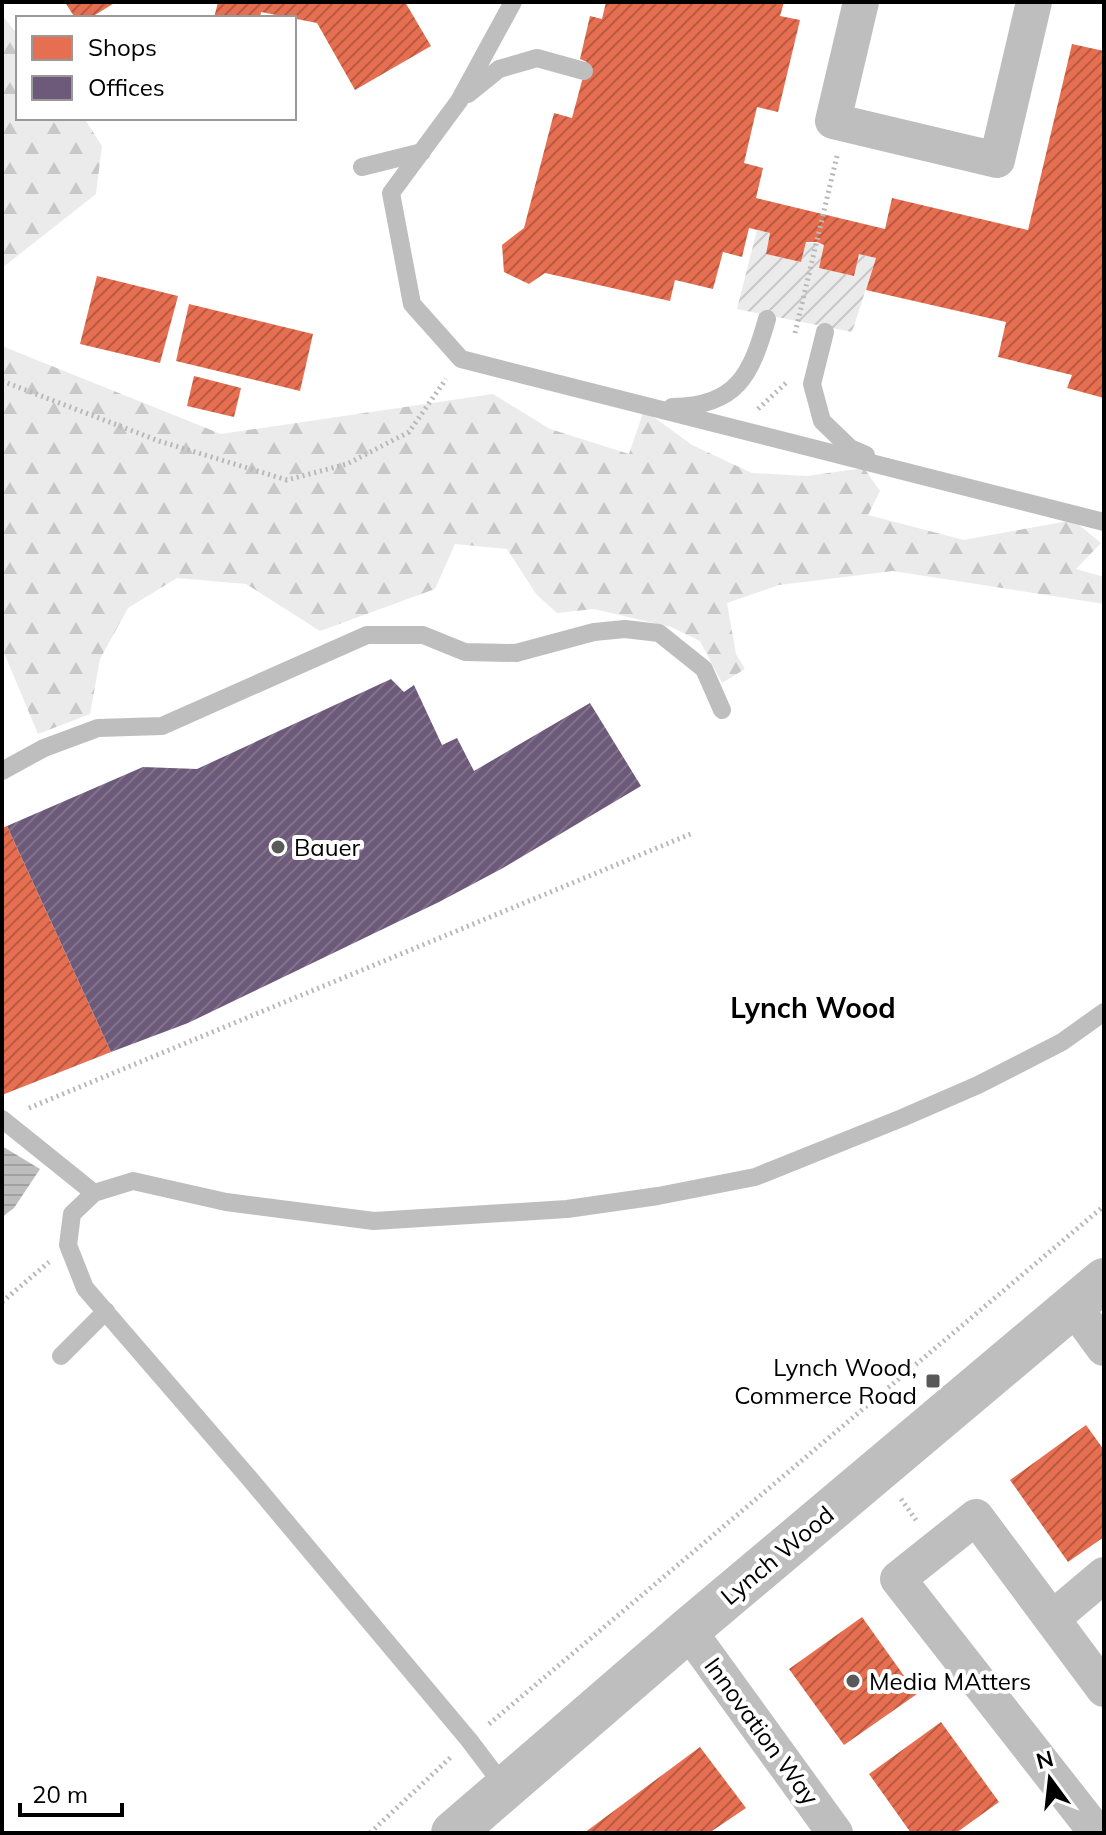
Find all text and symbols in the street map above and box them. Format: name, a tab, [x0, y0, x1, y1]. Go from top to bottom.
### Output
legend	[16, 16, 296, 120]
text: Shops	[88, 32, 157, 62]
text: Offices	[88, 72, 165, 102]
place label: Bauer	[294, 832, 361, 862]
marker: Bauer	[269, 838, 287, 856]
district label: Lynch Wood	[730, 990, 896, 1025]
place label: Lynch Wood, Commerce Road	[734, 1352, 917, 1410]
marker: Lynch Wood, Commerce Road	[924, 1372, 942, 1390]
street label: Lynch Wood	[714, 1499, 840, 1611]
street label: Innovation Way	[698, 1651, 826, 1811]
place label: Media MAtters	[869, 1666, 1031, 1696]
marker: Media MAtters	[844, 1672, 862, 1690]
north arrow	[1010, 1739, 1090, 1819]
text: N	[1033, 1744, 1056, 1775]
scale bar	[20, 1767, 122, 1817]
text: 20 m	[32, 1779, 88, 1809]

